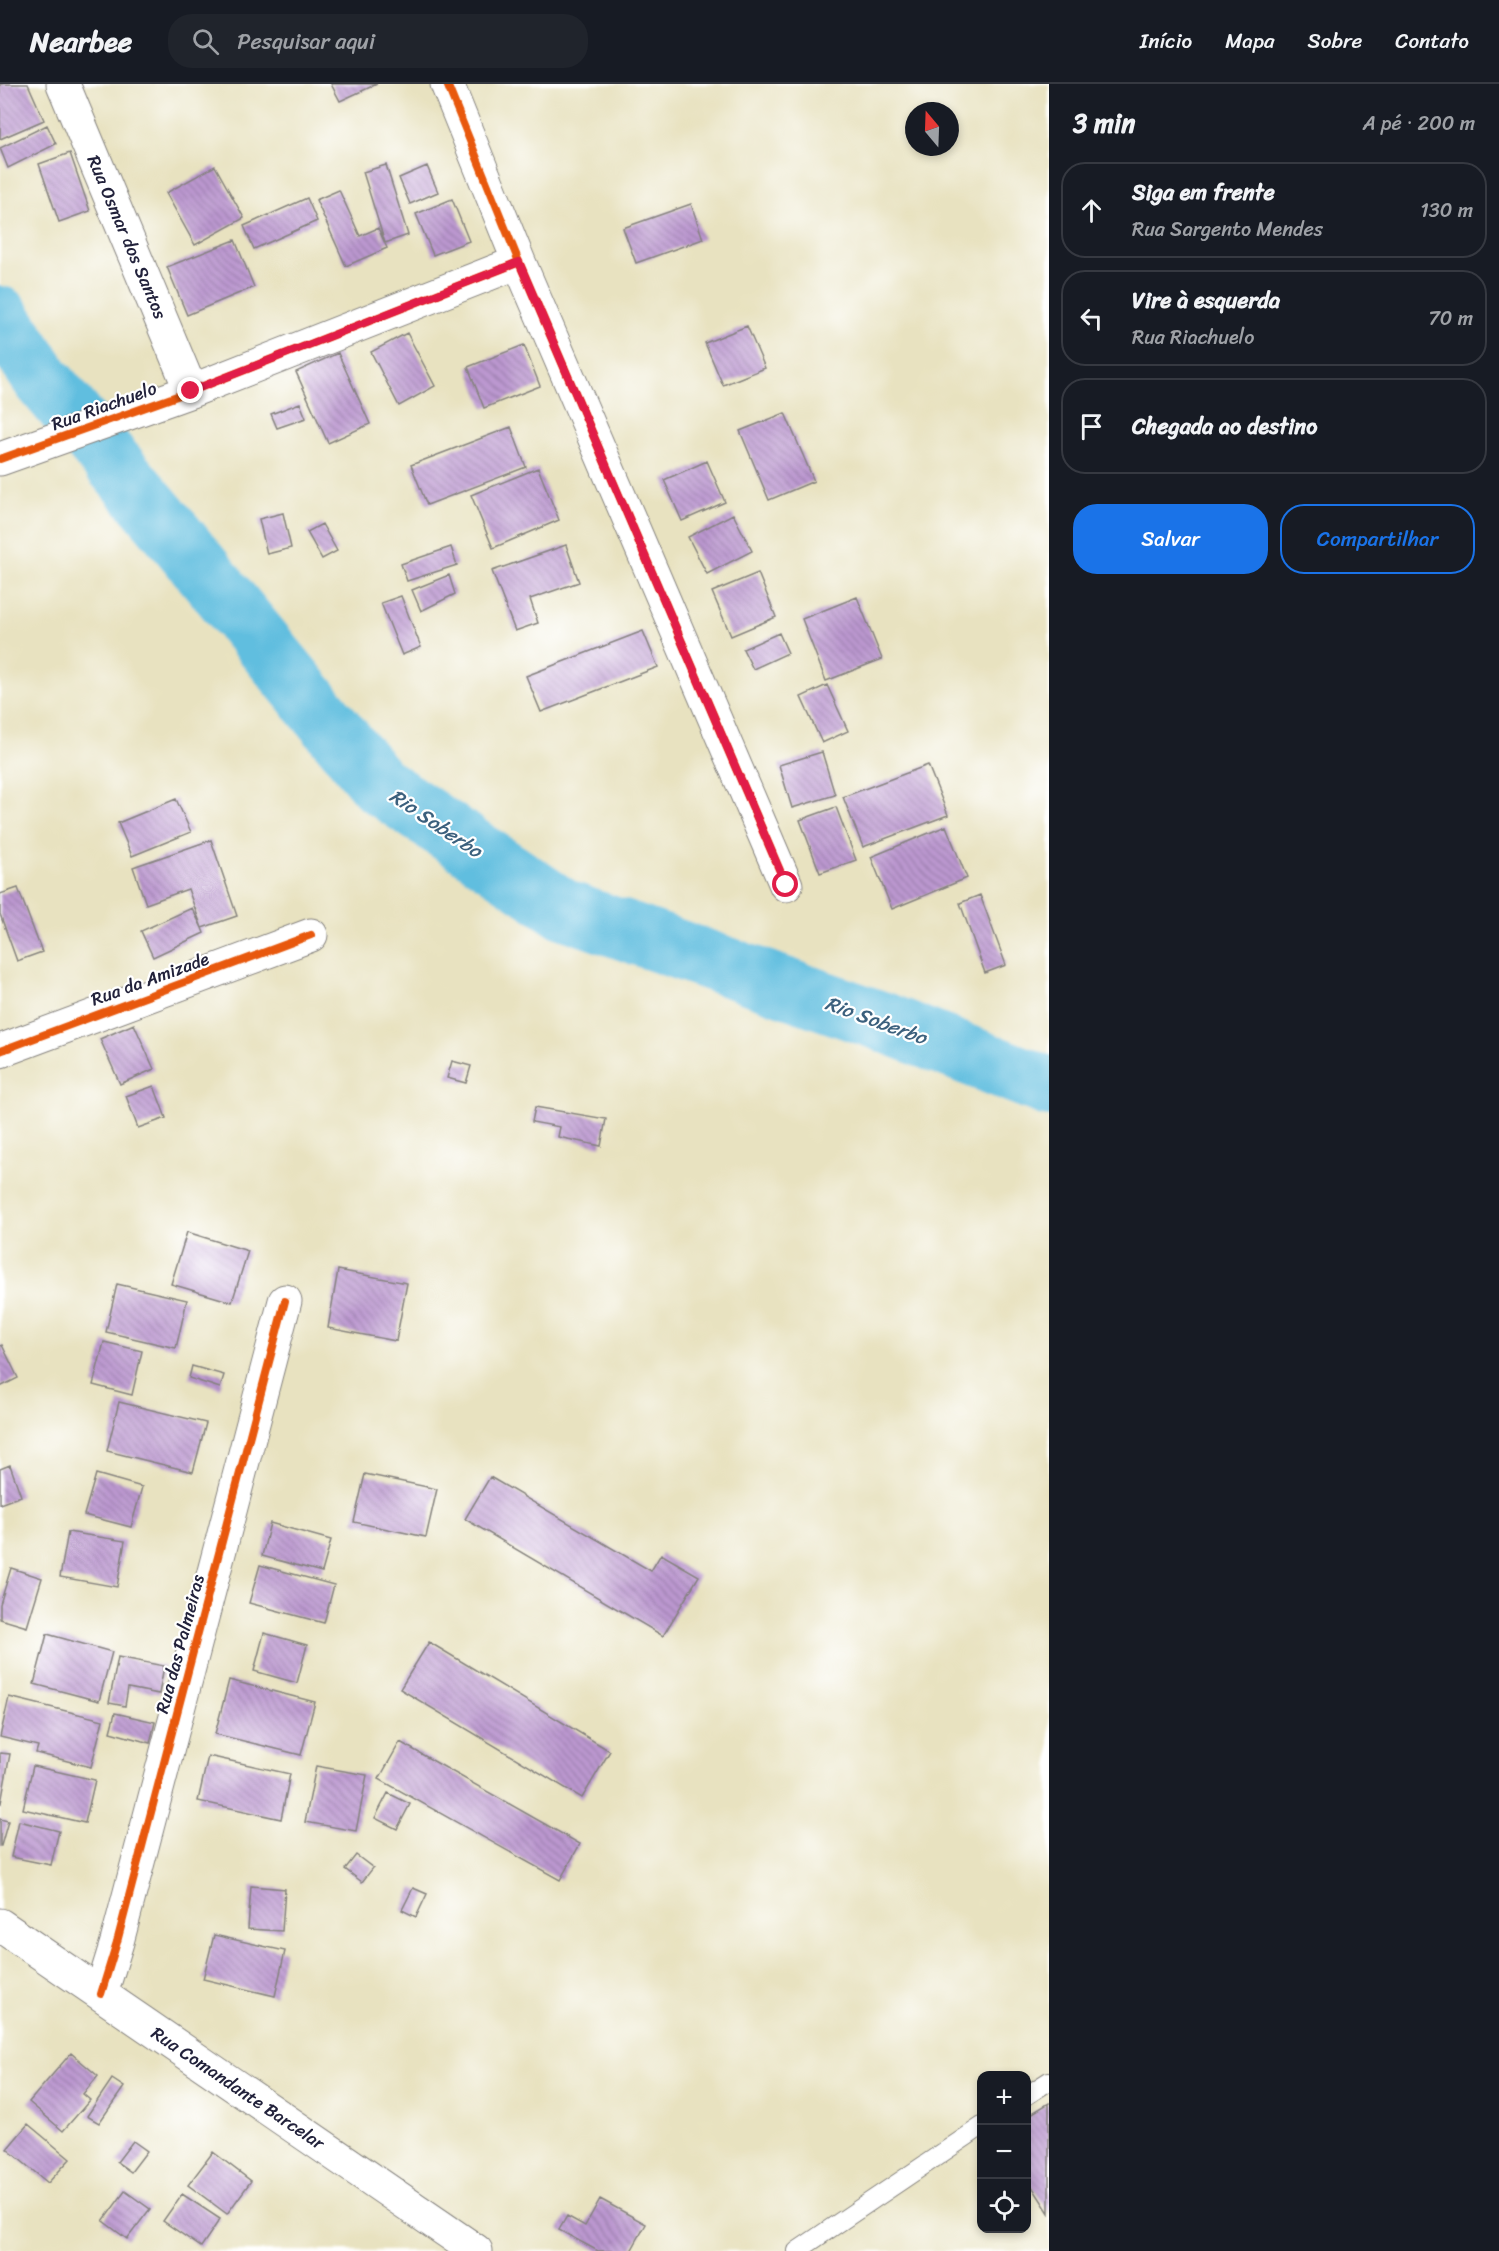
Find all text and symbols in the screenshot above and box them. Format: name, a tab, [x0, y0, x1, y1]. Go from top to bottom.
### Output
search box	[168, 14, 588, 68]
text: Nearbee	[30, 17, 132, 66]
text: Pesquisar aqui	[237, 22, 375, 61]
text: Início	[1140, 22, 1192, 60]
text: Mapa	[1225, 22, 1275, 60]
text: Sobre	[1308, 22, 1362, 60]
text: Contato	[1395, 22, 1469, 60]
icon: search	[189, 25, 222, 58]
text: 3 min	[1073, 100, 1135, 146]
north arrow	[905, 102, 959, 156]
text: A pé · 200 m	[1363, 106, 1475, 141]
street label: Rua Osmar dos Santos	[78, 150, 176, 325]
text: Siga em frente	[1132, 173, 1275, 212]
text: 130 m	[1420, 193, 1473, 228]
icon: ahead	[1075, 194, 1108, 227]
text: Rua Sargento Mendes	[1132, 212, 1323, 247]
text: Vire à esquerda	[1132, 281, 1280, 320]
text: 70 m	[1428, 301, 1473, 336]
icon: left	[1075, 302, 1108, 335]
text: Rua Riachuelo	[1132, 320, 1254, 355]
street label: Rua Riachuelo	[47, 372, 161, 440]
route end	[177, 377, 203, 403]
text: Chegada ao destino	[1132, 407, 1317, 446]
icon: arrive	[1075, 410, 1108, 443]
button: Salvar	[1073, 504, 1268, 574]
button: Compartilhar	[1280, 504, 1475, 574]
water label: Rio Soberbo	[382, 779, 491, 869]
route start	[772, 871, 798, 897]
street label: Rua da Amizade	[86, 943, 214, 1015]
water label: Rio Soberbo	[820, 986, 933, 1056]
street label: Rua das Palmeiras	[146, 1570, 214, 1717]
street label: Rua Comandante Barcelar	[144, 2018, 333, 2159]
map controls	[977, 2071, 1031, 2233]
button: +	[977, 2071, 1031, 2125]
button: −	[977, 2125, 1031, 2179]
button: locate	[977, 2179, 1031, 2233]

